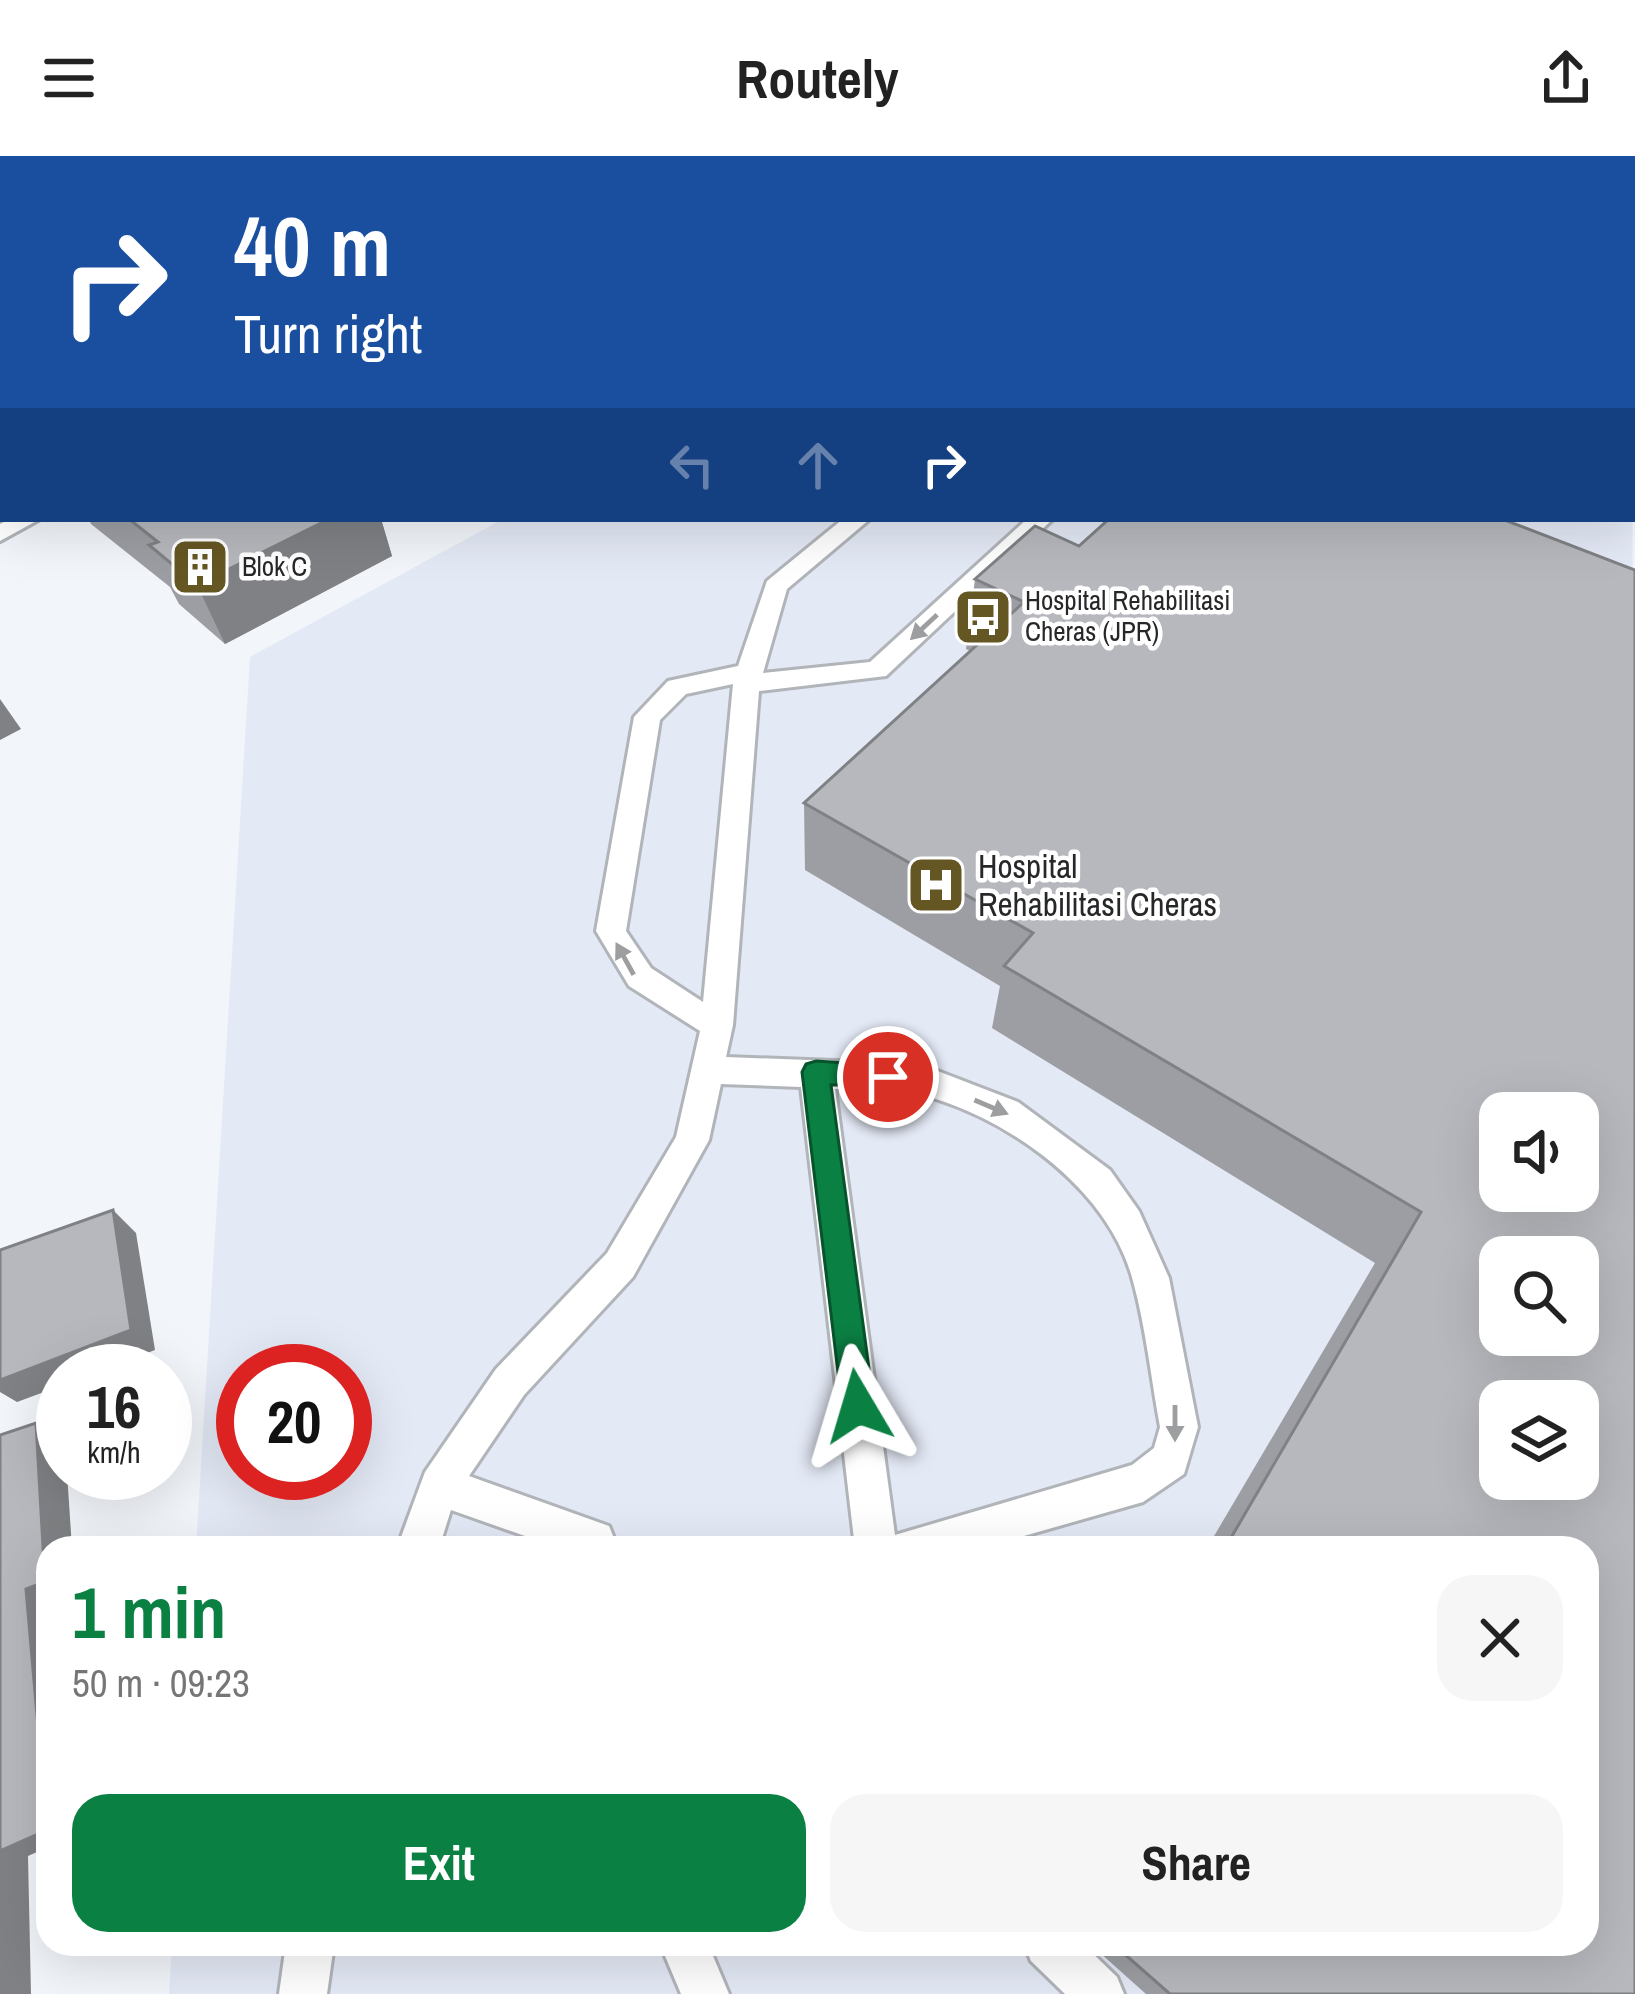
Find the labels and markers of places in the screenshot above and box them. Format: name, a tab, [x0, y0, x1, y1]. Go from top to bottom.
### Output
building icon: Blok C	[169, 536, 231, 598]
place label: Blok C	[242, 548, 307, 584]
place label: Hospital Rehabilitasi Cheras (JPR)	[1025, 582, 1231, 649]
bus stop icon: Hospital Rehabilitasi Cheras (JPR)	[952, 586, 1014, 648]
place label: Hospital Rehabilitasi Cheras	[978, 844, 1217, 926]
hospital icon: Hospital Rehabilitasi Cheras	[905, 854, 967, 916]
pin	[837, 1026, 939, 1128]

